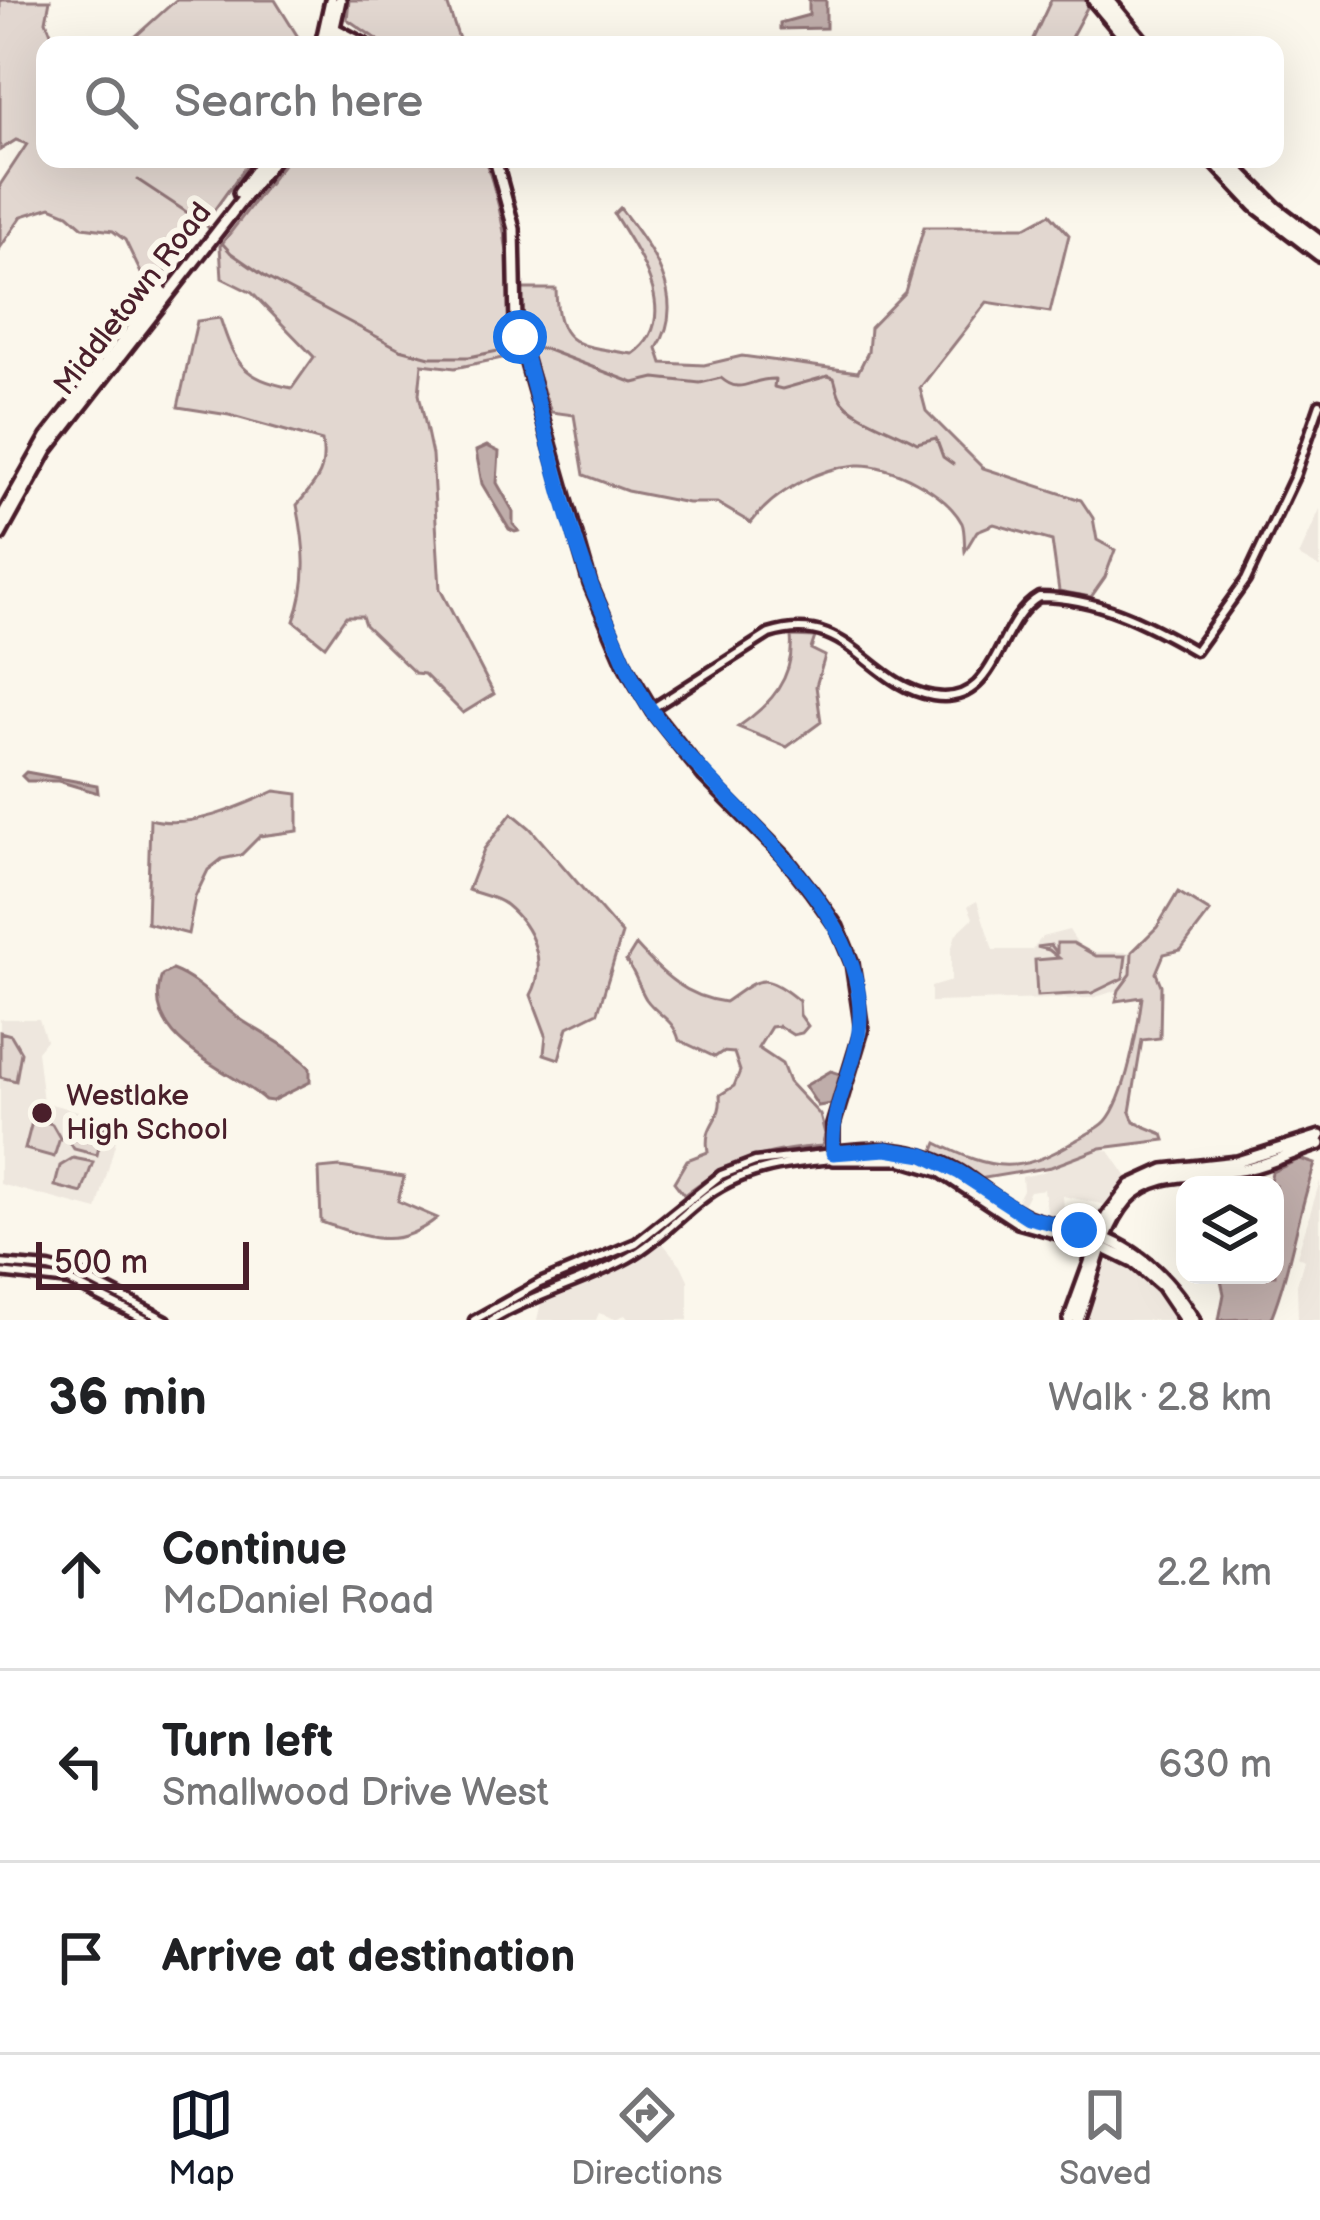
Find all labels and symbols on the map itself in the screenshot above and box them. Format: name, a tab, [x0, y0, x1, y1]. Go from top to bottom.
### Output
street label: Middletown Road	[47, 196, 219, 402]
route start	[493, 310, 547, 364]
place label: Westlake High School	[66, 1078, 228, 1148]
marker: Westlake High School	[29, 1100, 55, 1126]
route end	[1052, 1203, 1106, 1257]
scale bar	[36, 1236, 249, 1289]

